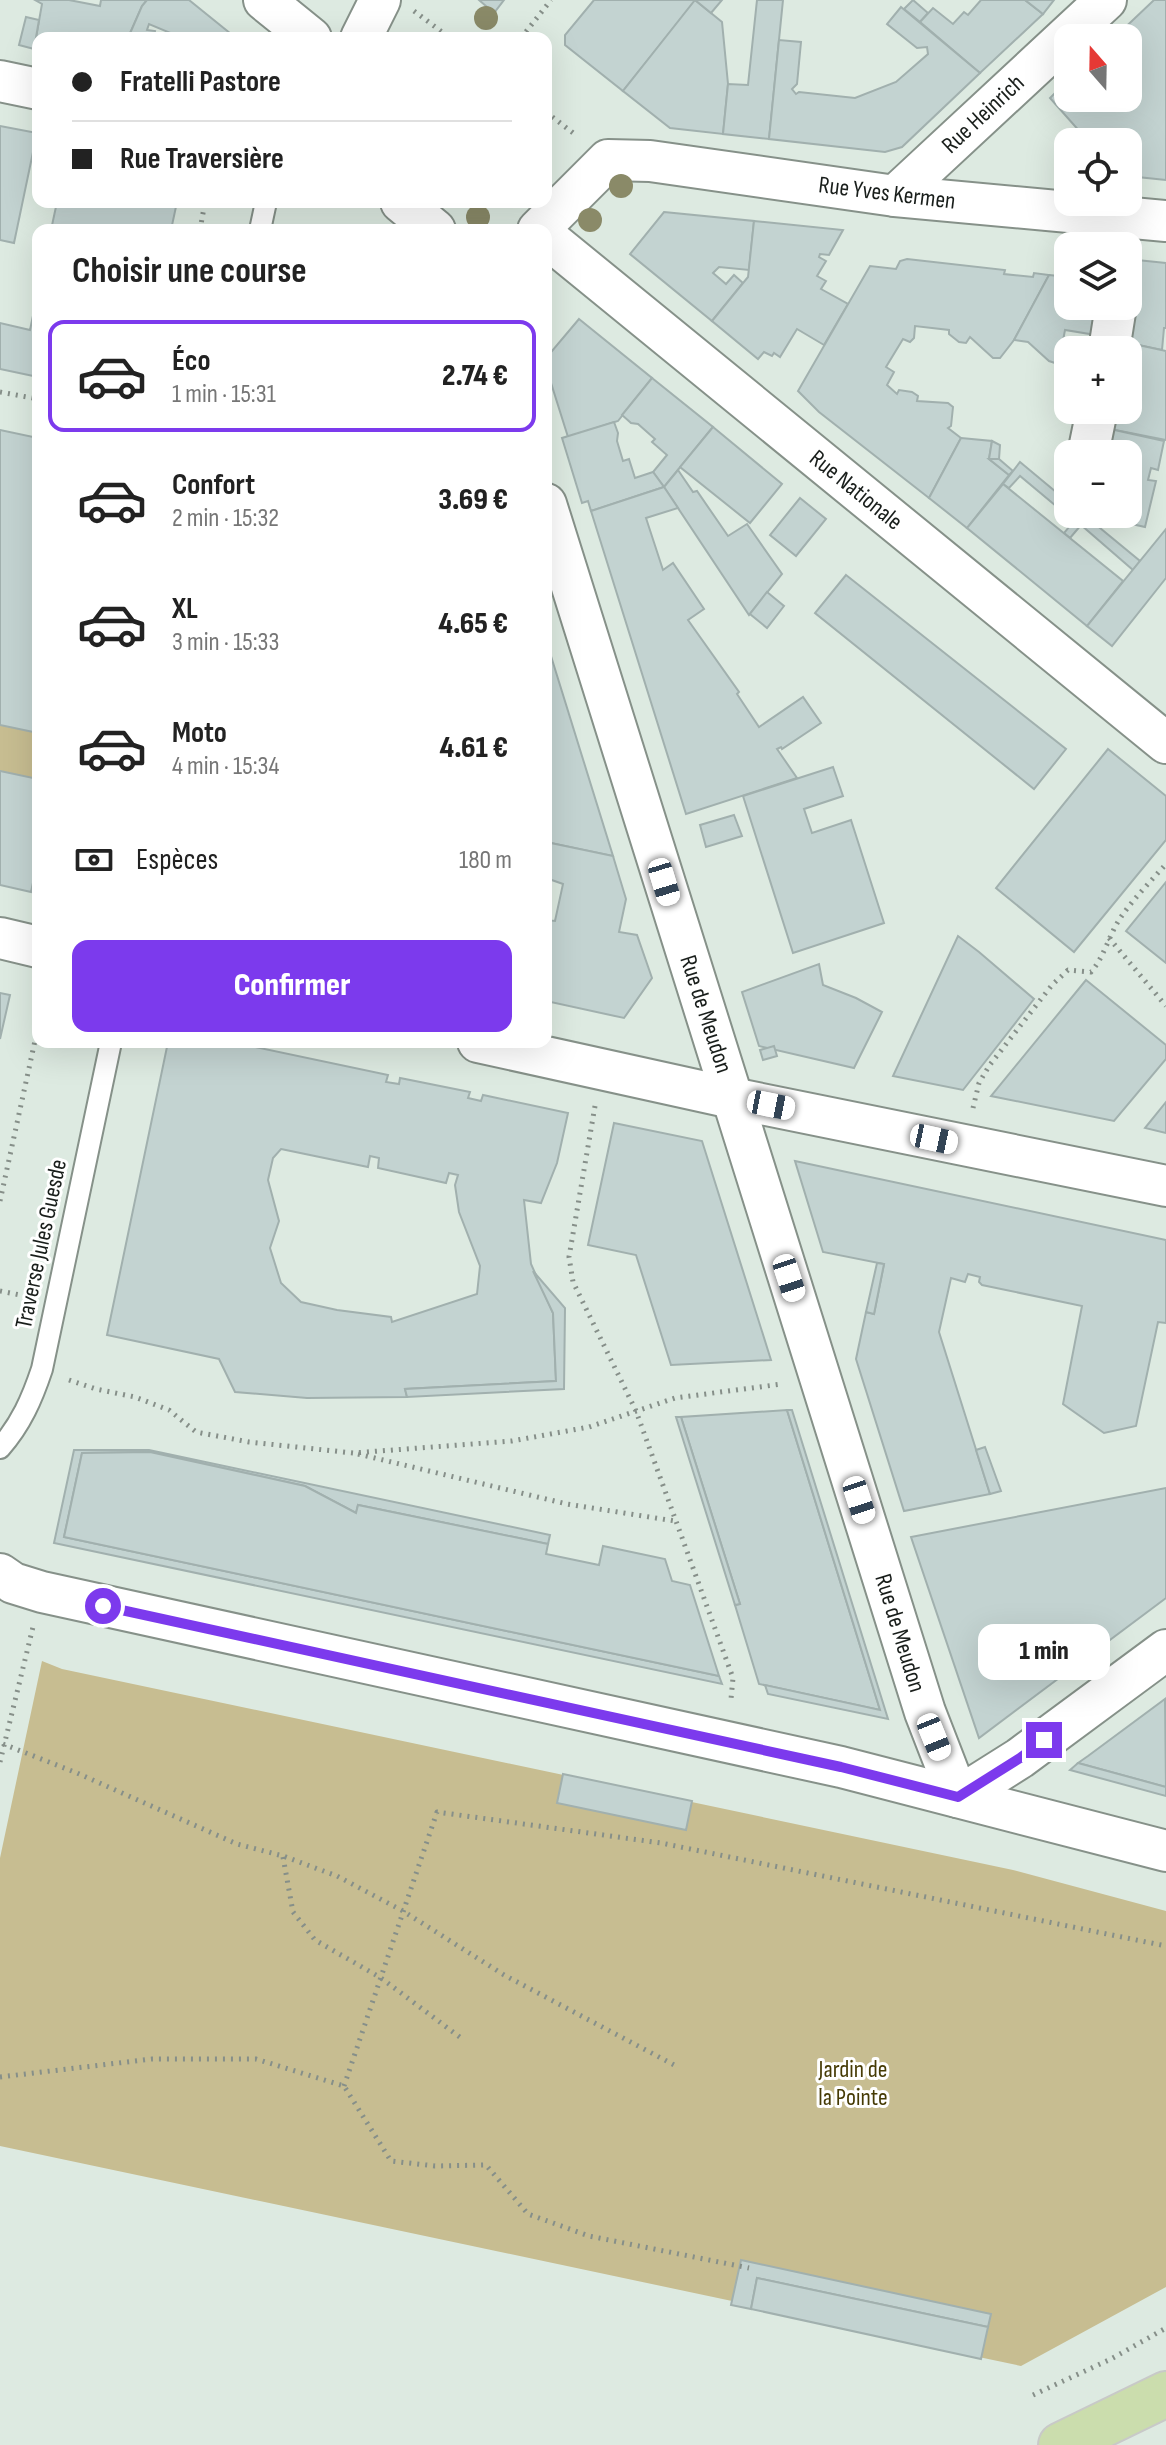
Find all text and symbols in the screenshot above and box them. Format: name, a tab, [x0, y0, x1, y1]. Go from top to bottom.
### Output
north arrow	[1054, 24, 1142, 112]
map controls	[1054, 24, 1142, 528]
text: Fratelli Pastore	[120, 64, 281, 100]
street label: Rue Heinrich	[936, 68, 1030, 160]
button: locate	[1054, 128, 1142, 216]
text: Rue Traversière	[120, 141, 284, 177]
street label: Rue Yves Kermen	[817, 170, 957, 216]
button: layers	[1054, 232, 1142, 320]
text: Choisir une course	[72, 250, 307, 293]
button: +	[1054, 336, 1142, 424]
icon: car	[76, 340, 148, 412]
text: Éco	[172, 343, 211, 379]
text: 2.74 €	[442, 358, 508, 394]
text: 1 min · 15:31	[172, 379, 276, 410]
button: −	[1054, 440, 1142, 528]
street label: Rue Nationale	[804, 444, 908, 536]
icon: car	[76, 464, 148, 536]
text: Confort	[172, 467, 255, 503]
text: 3.69 €	[438, 482, 508, 518]
text: 2 min · 15:32	[172, 503, 279, 534]
icon: car	[76, 588, 148, 660]
text: XL	[172, 591, 198, 627]
text: 4.65 €	[438, 606, 508, 642]
text: 3 min · 15:33	[172, 627, 279, 658]
icon: car	[76, 712, 148, 784]
text: Moto	[172, 715, 227, 751]
text: 4.61 €	[440, 730, 508, 766]
text: 4 min · 15:34	[172, 751, 279, 782]
icon: cash	[72, 838, 116, 882]
text: Espèces	[136, 842, 218, 878]
text: 180 m	[459, 845, 512, 876]
car	[646, 856, 682, 908]
button: Confirmer	[72, 940, 512, 1032]
street label: Rue de Meudon	[673, 951, 739, 1077]
car	[745, 1089, 797, 1121]
car	[908, 1122, 960, 1156]
street label: Traverse Jules Guesde	[9, 1157, 73, 1331]
car	[770, 1251, 808, 1305]
car	[840, 1473, 878, 1527]
street label: Rue de Meudon	[868, 1570, 932, 1696]
route start	[85, 1588, 121, 1624]
callout: 1 min	[978, 1624, 1110, 1680]
text: 1 min	[1019, 1636, 1069, 1667]
car	[914, 1710, 954, 1764]
route end	[1026, 1722, 1062, 1758]
park label: Jardin de la Pointe	[818, 2055, 888, 2112]

